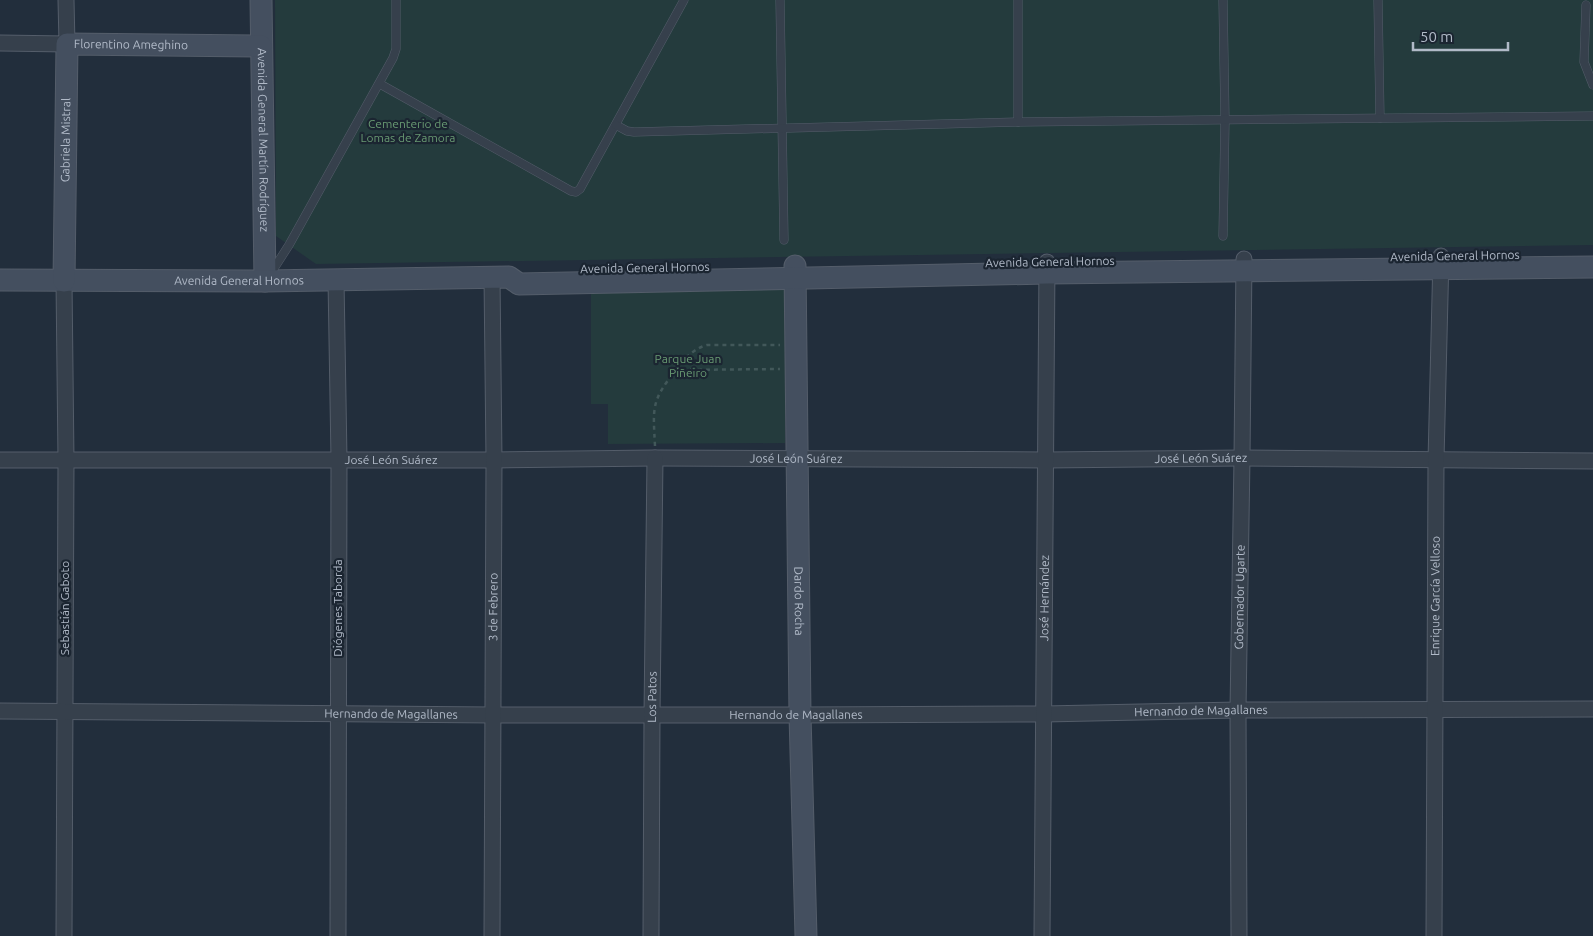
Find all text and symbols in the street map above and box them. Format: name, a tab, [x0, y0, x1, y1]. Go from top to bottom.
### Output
scale bar	[1413, 20, 1508, 52]
text: 50 m	[1420, 28, 1453, 45]
street label: Florentino Ameghino	[74, 37, 188, 51]
street label: Avenida General Martín Rodríguez	[256, 48, 271, 232]
street label: Gabriela Mistral	[58, 98, 72, 182]
park label: Cementerio de Lomas de Zamora	[360, 117, 456, 144]
street label: Avenida General Hornos	[1390, 248, 1520, 263]
street label: Avenida General Hornos	[985, 254, 1115, 269]
street label: Avenida General Hornos	[580, 260, 710, 275]
street label: Avenida General Hornos	[174, 273, 304, 287]
park label: Parque Juan Piñeiro	[655, 352, 721, 379]
street label: José León Suárez	[749, 451, 843, 465]
street label: José León Suárez	[1154, 451, 1248, 465]
street label: José León Suárez	[345, 453, 438, 466]
street label: Enrique García Velloso	[1428, 536, 1442, 656]
street label: Gobernador Ugarte	[1232, 545, 1247, 650]
street label: José Hernández	[1037, 554, 1051, 641]
street label: Diógenes Taborda	[331, 559, 344, 657]
street label: Sebastián Gaboto	[58, 561, 71, 655]
street label: Dardo Rocha	[792, 566, 806, 636]
street label: 3 de Febrero	[486, 573, 500, 641]
street label: Los Patos	[645, 671, 659, 723]
street label: Hernando de Magallanes	[1134, 703, 1268, 718]
street label: Hernando de Magallanes	[324, 707, 458, 721]
street label: Hernando de Magallanes	[729, 708, 863, 721]

